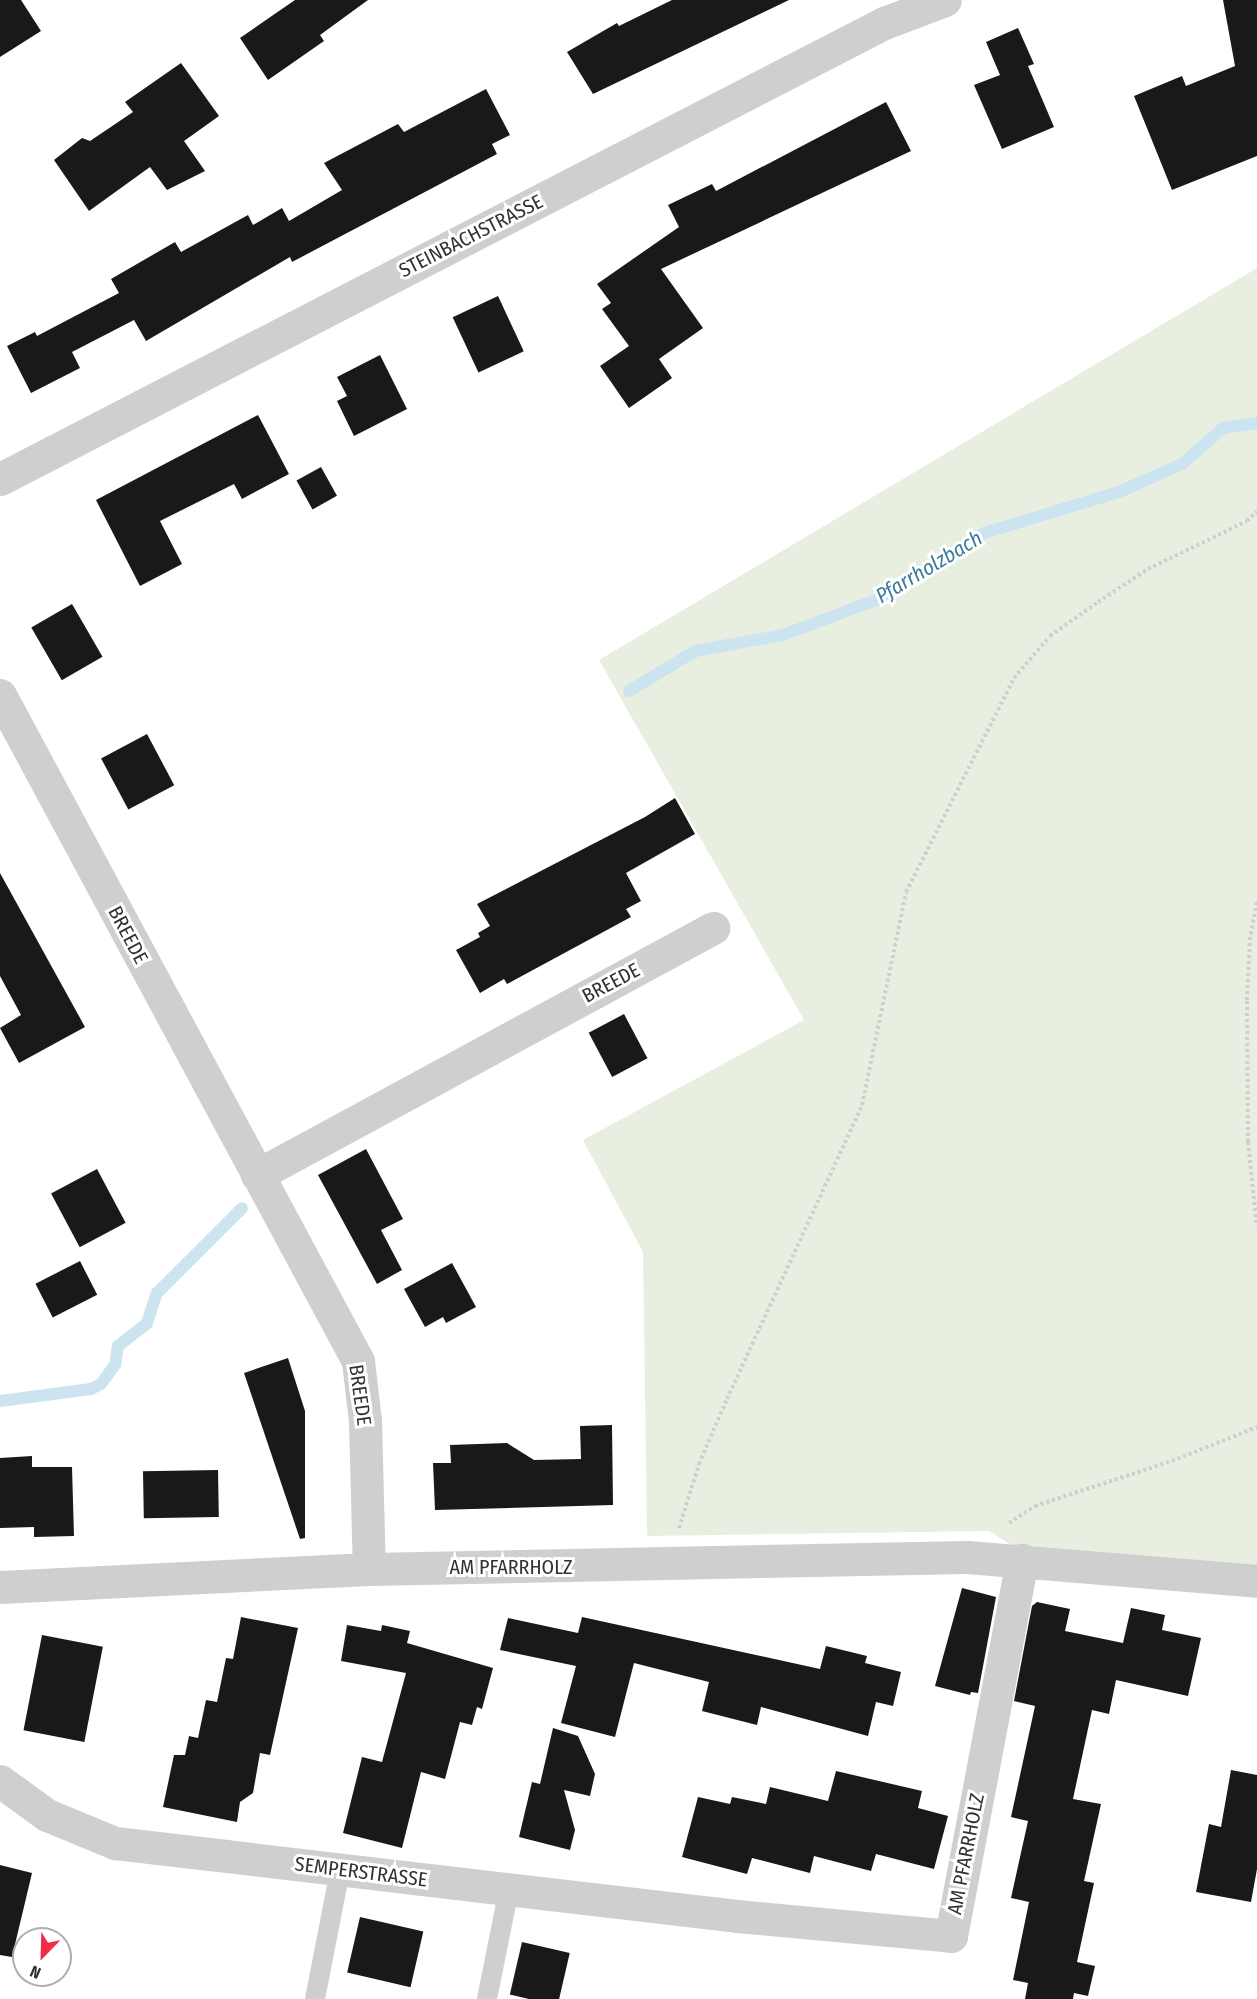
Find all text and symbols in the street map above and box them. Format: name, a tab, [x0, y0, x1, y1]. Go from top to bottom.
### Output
street label: STEINBACHSTRASSE	[395, 189, 547, 283]
water label: Pfarrholzbach	[871, 525, 987, 609]
street label: BREEDE	[103, 902, 153, 968]
street label: BREEDE	[578, 958, 644, 1008]
street label: BREEDE	[344, 1363, 376, 1427]
street label: AM PFARRHOLZ	[450, 1555, 572, 1579]
street label: AM PFARRHOLZ	[942, 1791, 990, 1917]
street label: SEMPERSTRASSE	[293, 1852, 429, 1892]
north arrow	[12, 1927, 72, 1987]
text: N	[27, 1962, 44, 1983]

